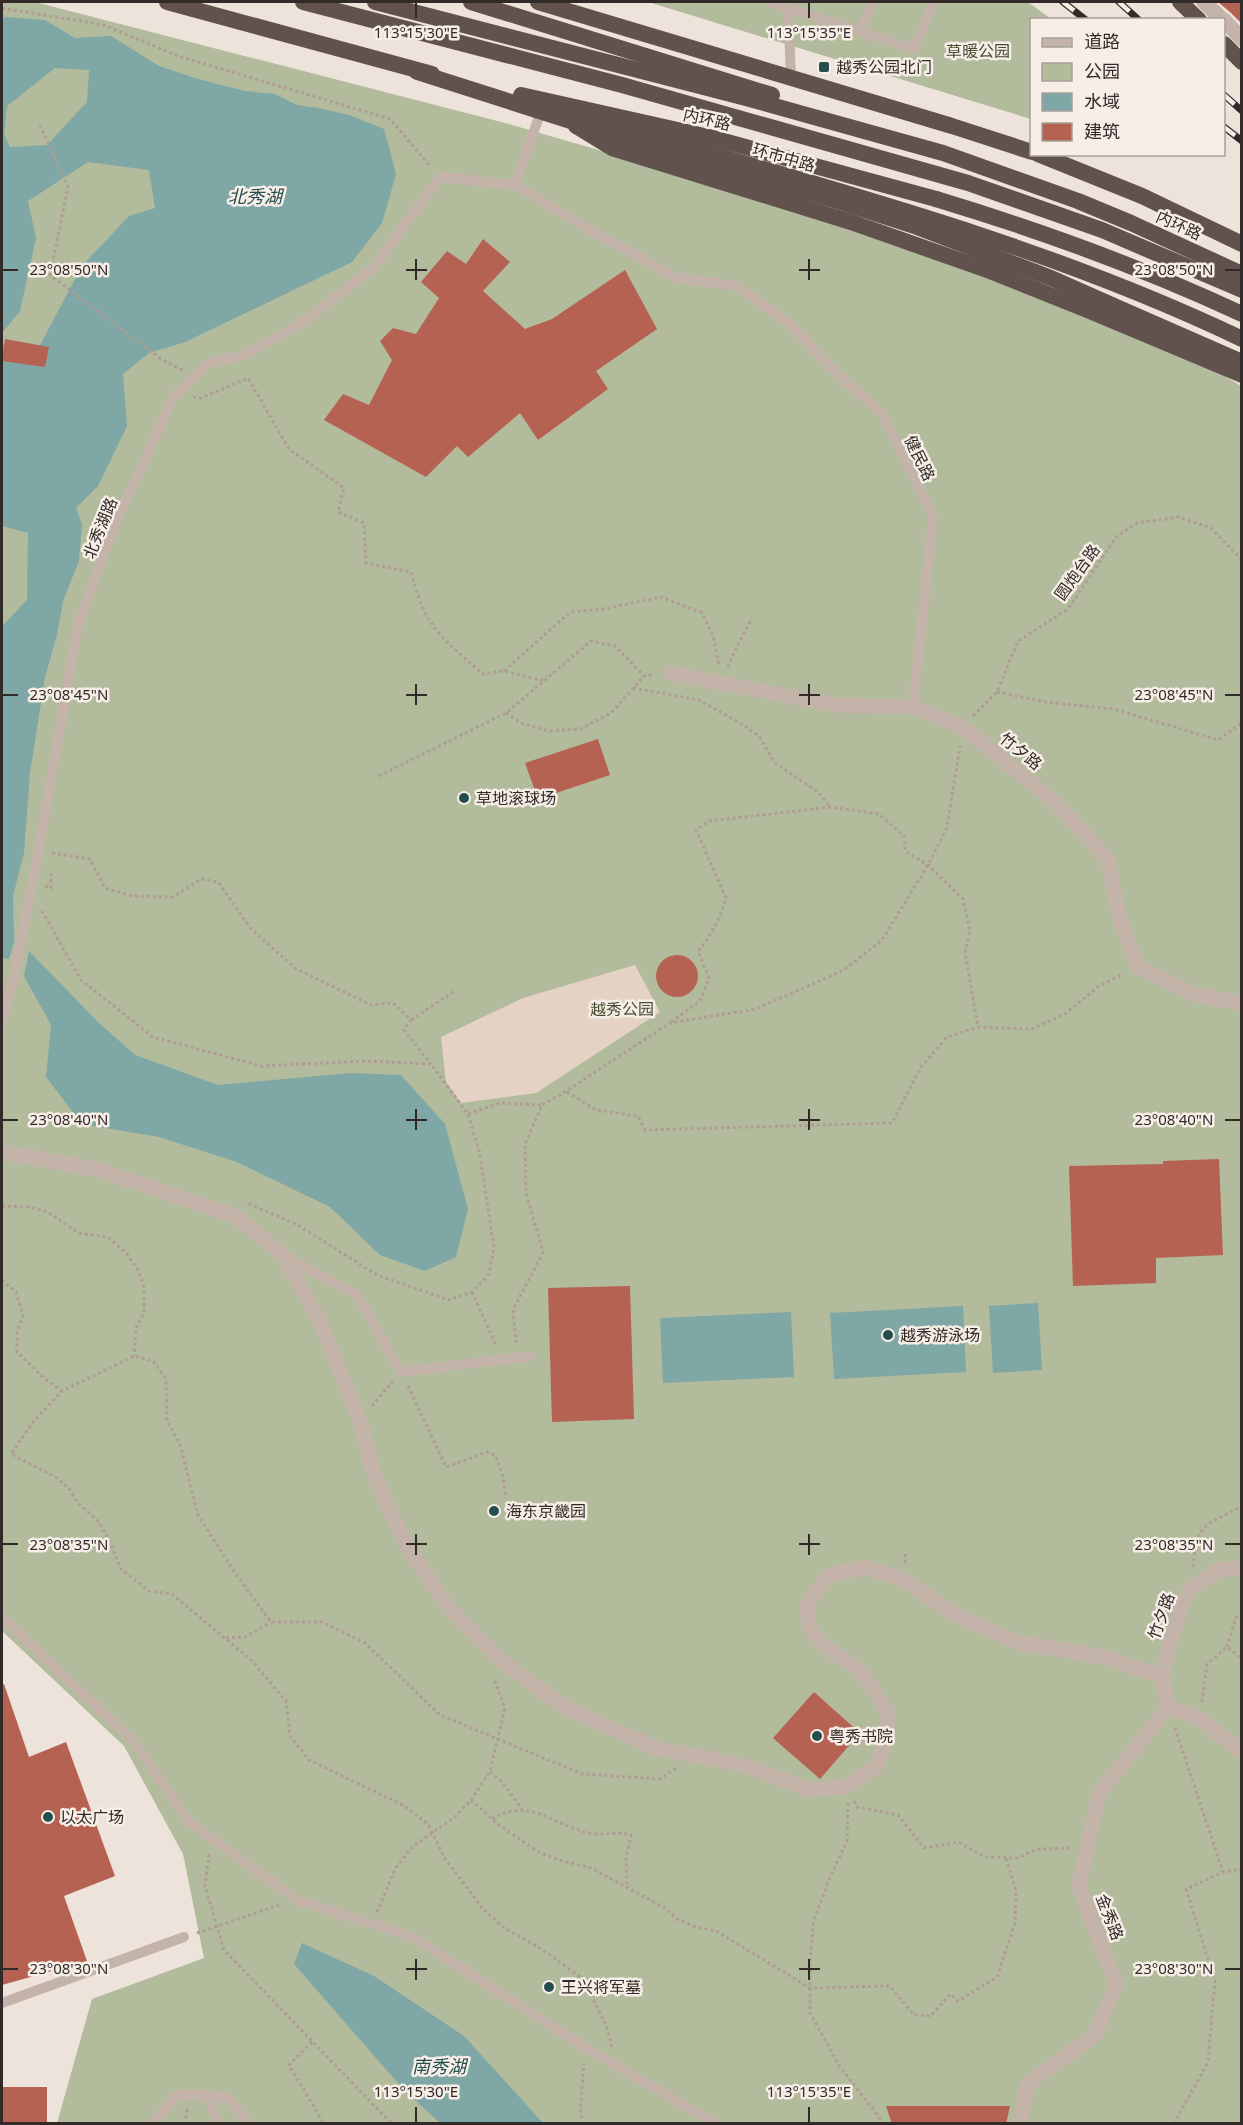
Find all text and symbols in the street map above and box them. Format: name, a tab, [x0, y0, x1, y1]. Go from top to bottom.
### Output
legend	[1030, 18, 1225, 156]
text: 113°15'30"E	[374, 22, 458, 42]
text: 113°15'35"E	[767, 22, 851, 42]
text: 道路	[1084, 29, 1120, 53]
park label: 草暖公园	[946, 40, 1010, 62]
place label: 越秀公园北门	[836, 56, 932, 78]
text: 公园	[1084, 59, 1120, 83]
marker: 越秀公园北门	[817, 60, 831, 74]
text: 水域	[1084, 89, 1120, 113]
street label: 内环路	[681, 103, 733, 135]
text: 建筑	[1084, 119, 1120, 143]
street label: 环市中路	[750, 138, 818, 176]
water label: 北秀湖	[228, 184, 285, 208]
street label: 内环路	[1153, 205, 1205, 245]
text: 23°08'50"N	[30, 259, 108, 279]
text: 23°08'50"N	[1135, 259, 1213, 279]
street label: 健民路	[900, 432, 940, 484]
street label: 北秀湖路	[78, 494, 122, 562]
street label: 圆炮台路	[1049, 540, 1105, 604]
text: 23°08'45"N	[30, 684, 108, 704]
text: 23°08'45"N	[1135, 684, 1213, 704]
street label: 竹夕路	[995, 727, 1047, 775]
place label: 草地滚球场	[476, 787, 556, 809]
marker: 草地滚球场	[457, 791, 471, 805]
park label: 越秀公园	[590, 998, 654, 1020]
text: 23°08'40"N	[30, 1109, 108, 1129]
text: 23°08'40"N	[1135, 1109, 1213, 1129]
place label: 越秀游泳场	[900, 1324, 980, 1346]
marker: 越秀游泳场	[881, 1328, 895, 1342]
place label: 海东京畿园	[506, 1500, 586, 1522]
marker: 海东京畿园	[487, 1504, 501, 1518]
text: 23°08'35"N	[30, 1534, 108, 1554]
text: 23°08'35"N	[1135, 1534, 1213, 1554]
street label: 竹夕路	[1142, 1590, 1180, 1642]
place label: 粤秀书院	[829, 1725, 893, 1747]
marker: 粤秀书院	[810, 1729, 824, 1743]
place label: 以太广场	[60, 1806, 124, 1828]
marker: 以太广场	[41, 1810, 55, 1824]
street label: 金秀路	[1091, 1891, 1129, 1943]
text: 23°08'30"N	[30, 1958, 108, 1978]
text: 23°08'30"N	[1135, 1958, 1213, 1978]
place label: 王兴将军墓	[561, 1976, 641, 1998]
marker: 王兴将军墓	[542, 1980, 556, 1994]
water label: 南秀湖	[412, 2054, 469, 2078]
text: 113°15'30"E	[374, 2081, 458, 2101]
text: 113°15'35"E	[767, 2081, 851, 2101]

